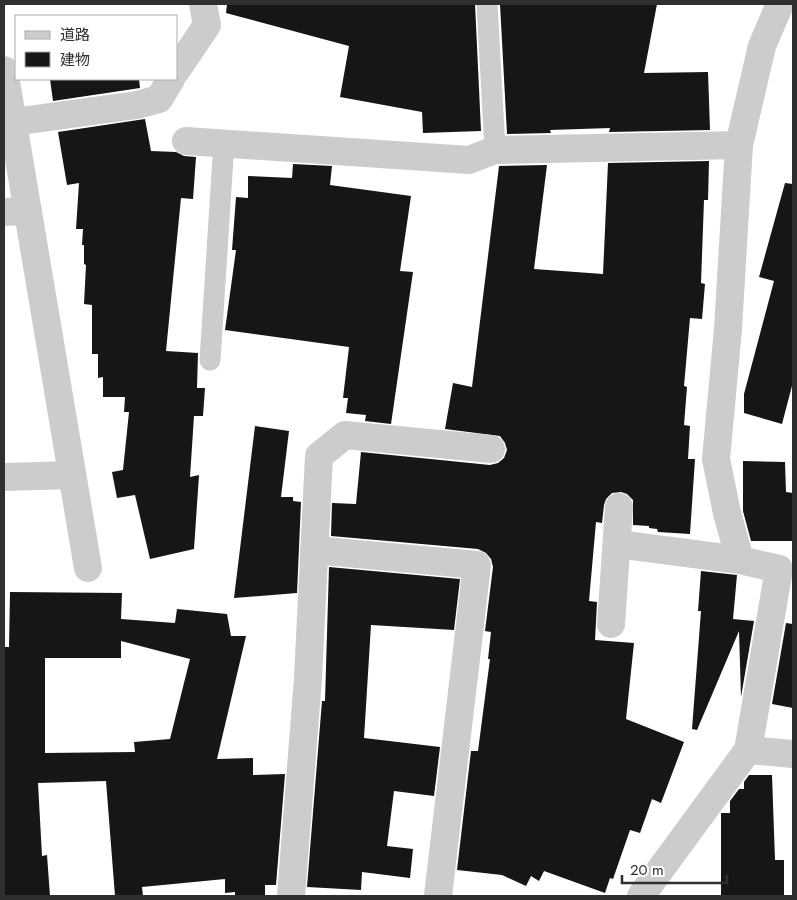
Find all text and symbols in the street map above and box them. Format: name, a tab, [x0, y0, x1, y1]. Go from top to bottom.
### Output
legend	[15, 15, 178, 80]
text: 道路	[60, 24, 90, 46]
text: 建物	[60, 49, 90, 71]
scale bar	[622, 852, 727, 884]
text: 20 m	[630, 859, 664, 881]

